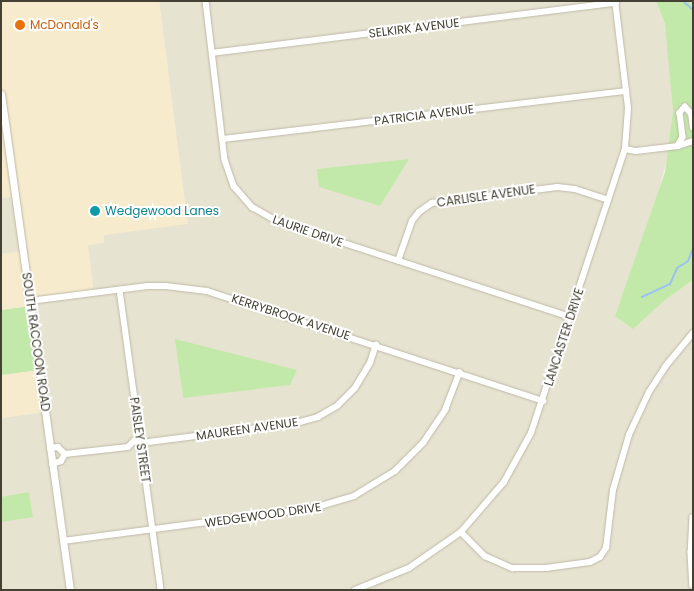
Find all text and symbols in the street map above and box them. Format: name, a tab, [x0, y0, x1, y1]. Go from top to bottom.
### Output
street label: SELKIRK AVENUE	[368, 15, 460, 41]
place label: McDonald's	[30, 18, 99, 32]
marker: McDonald's	[14, 19, 26, 31]
street label: PATRICIA AVENUE	[373, 102, 475, 128]
street label: CARLISLE AVENUE	[436, 182, 536, 210]
place label: Wedgewood Lanes	[105, 204, 219, 218]
marker: Wedgewood Lanes	[89, 205, 101, 217]
street label: LAURIE DRIVE	[271, 212, 345, 250]
street label: SOUTH RACCOON ROAD	[19, 272, 53, 412]
street label: LANCASTER DRIVE	[541, 286, 587, 388]
street label: KERRYBROOK AVENUE	[230, 291, 352, 343]
street label: PAISLEY STREET	[127, 396, 153, 484]
street label: MAUREEN AVENUE	[195, 415, 299, 443]
street label: WEDGEWOOD DRIVE	[204, 500, 322, 530]

